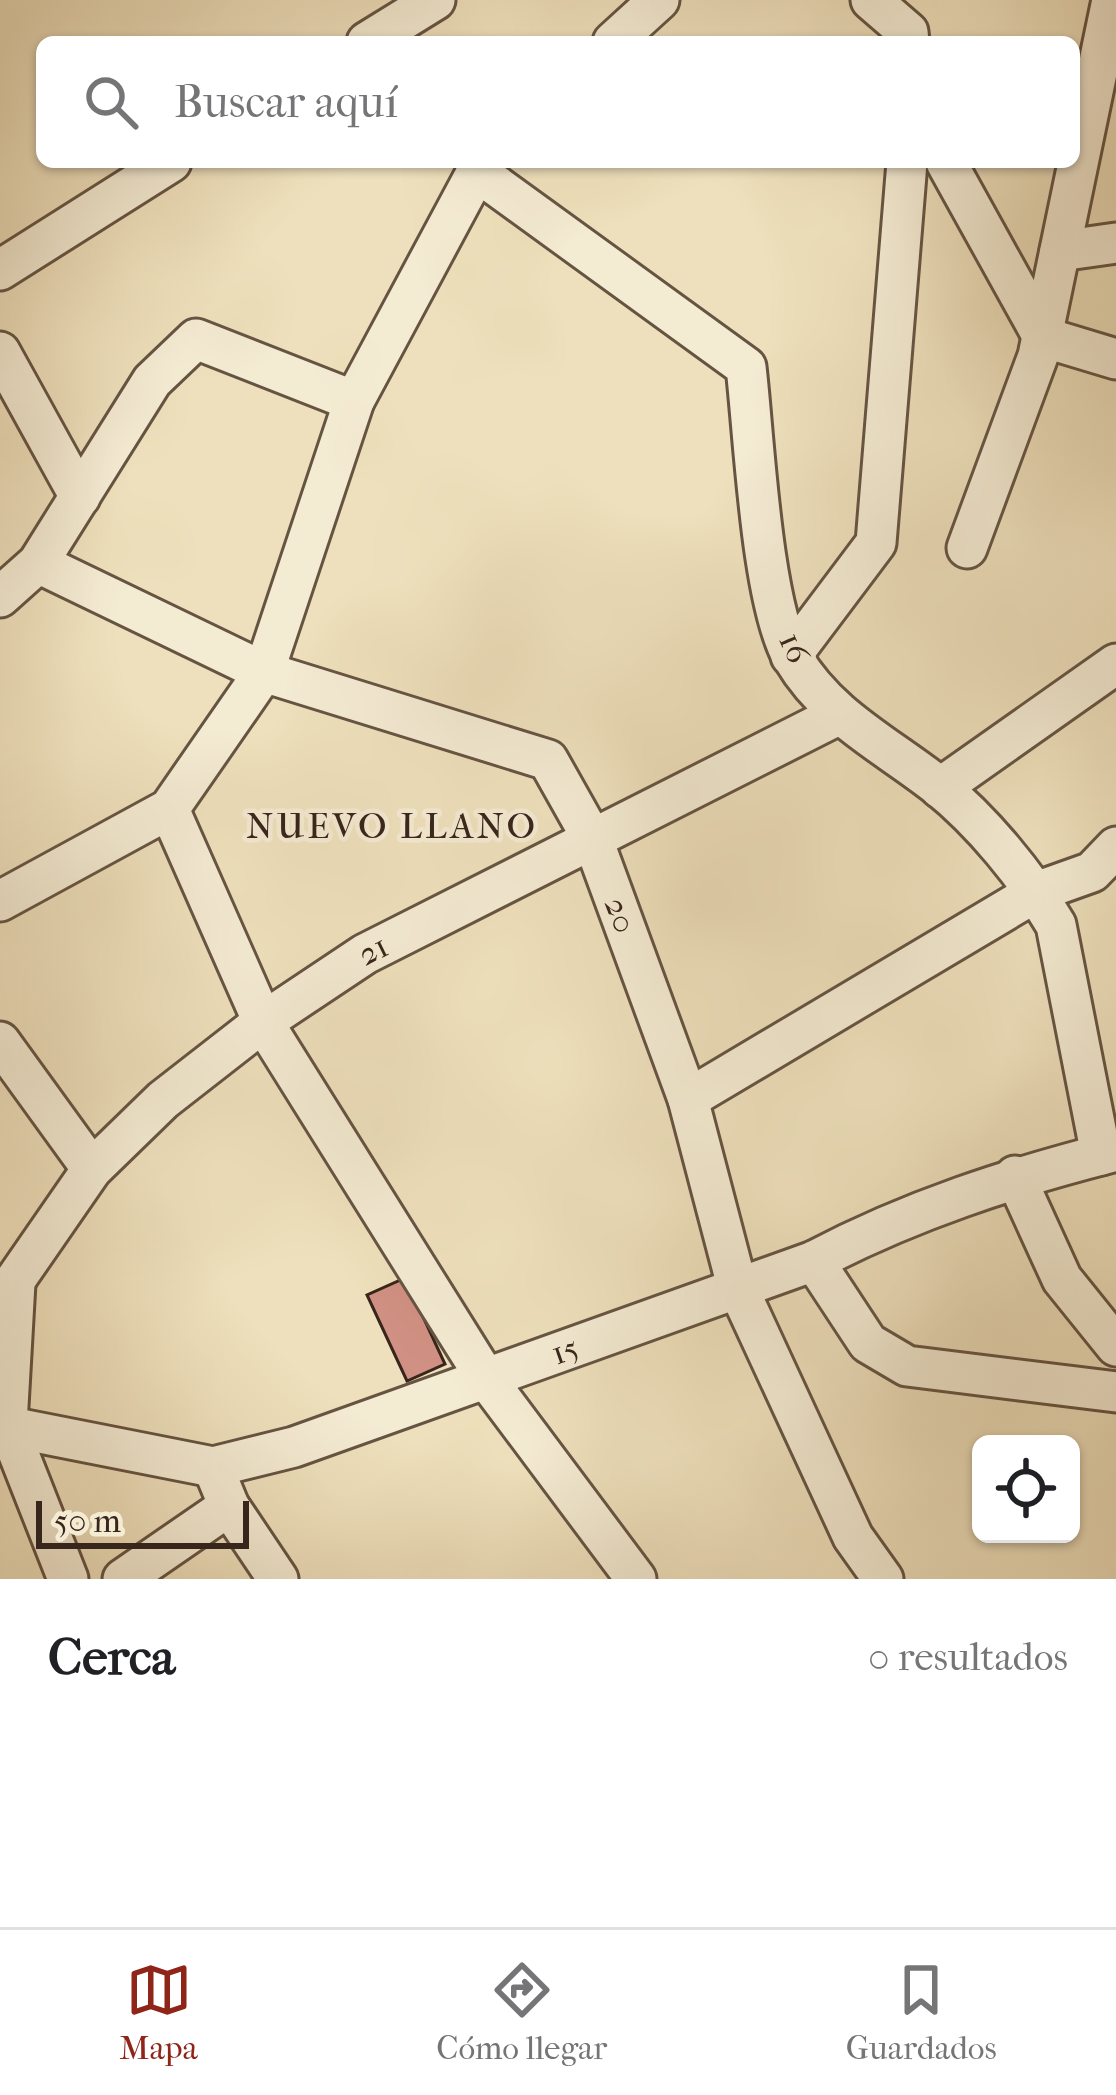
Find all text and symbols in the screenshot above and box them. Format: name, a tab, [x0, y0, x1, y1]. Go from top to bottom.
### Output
search box	[36, 36, 1080, 168]
icon: search	[78, 69, 144, 135]
text: Buscar aquí	[174, 76, 398, 129]
street label: 16	[770, 627, 818, 670]
district label: NUEVO LLANO	[246, 805, 538, 847]
street label: 20	[596, 892, 645, 938]
street label: 21	[351, 926, 395, 974]
street label: 15	[546, 1327, 583, 1373]
map controls	[972, 1435, 1080, 1543]
button: locate	[972, 1435, 1080, 1543]
scale bar	[36, 1495, 249, 1548]
text: 50 m	[54, 1502, 121, 1541]
text: Cerca	[48, 1627, 175, 1687]
text: 0 resultados	[868, 1634, 1068, 1680]
tab: Mapa	[119, 1957, 198, 2068]
tab: Cómo llegar	[436, 1957, 607, 2068]
tab: Guardados	[846, 1957, 997, 2068]

